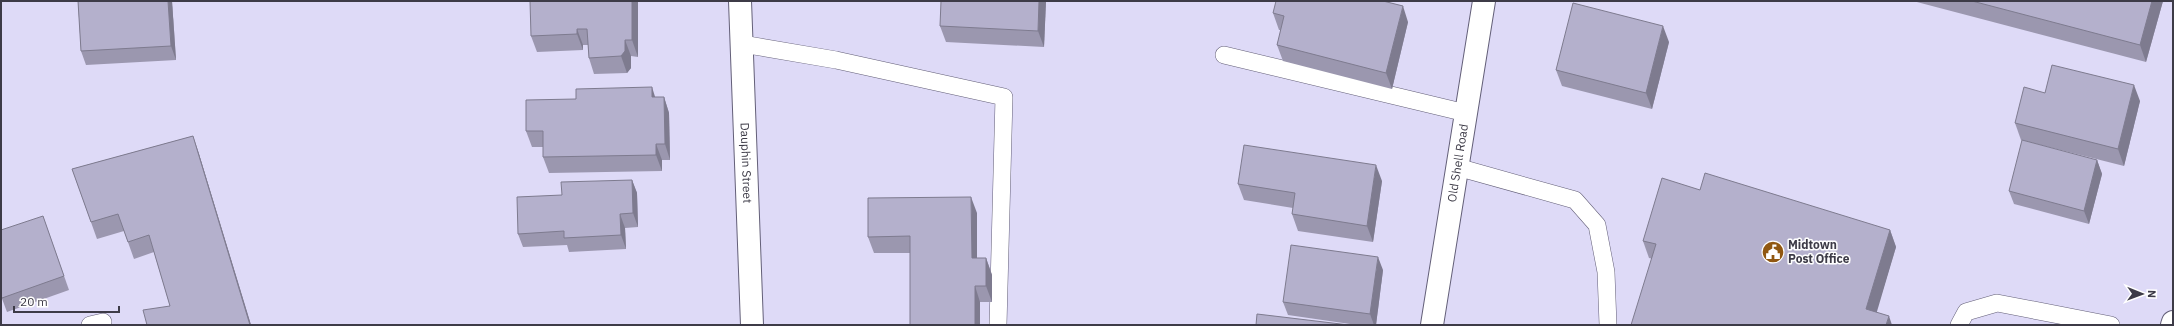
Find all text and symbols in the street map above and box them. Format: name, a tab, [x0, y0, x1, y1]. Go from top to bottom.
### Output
street label: Dauphin Street	[738, 122, 755, 204]
street label: Old Shell Road	[1444, 123, 1471, 203]
place label: Midtown Post Office	[1788, 237, 1850, 266]
public building icon: Midtown Post Office	[1760, 239, 1786, 265]
north arrow	[2122, 274, 2162, 314]
scale bar	[14, 288, 119, 314]
text: N	[2145, 290, 2159, 298]
text: 20 m	[20, 294, 48, 309]

